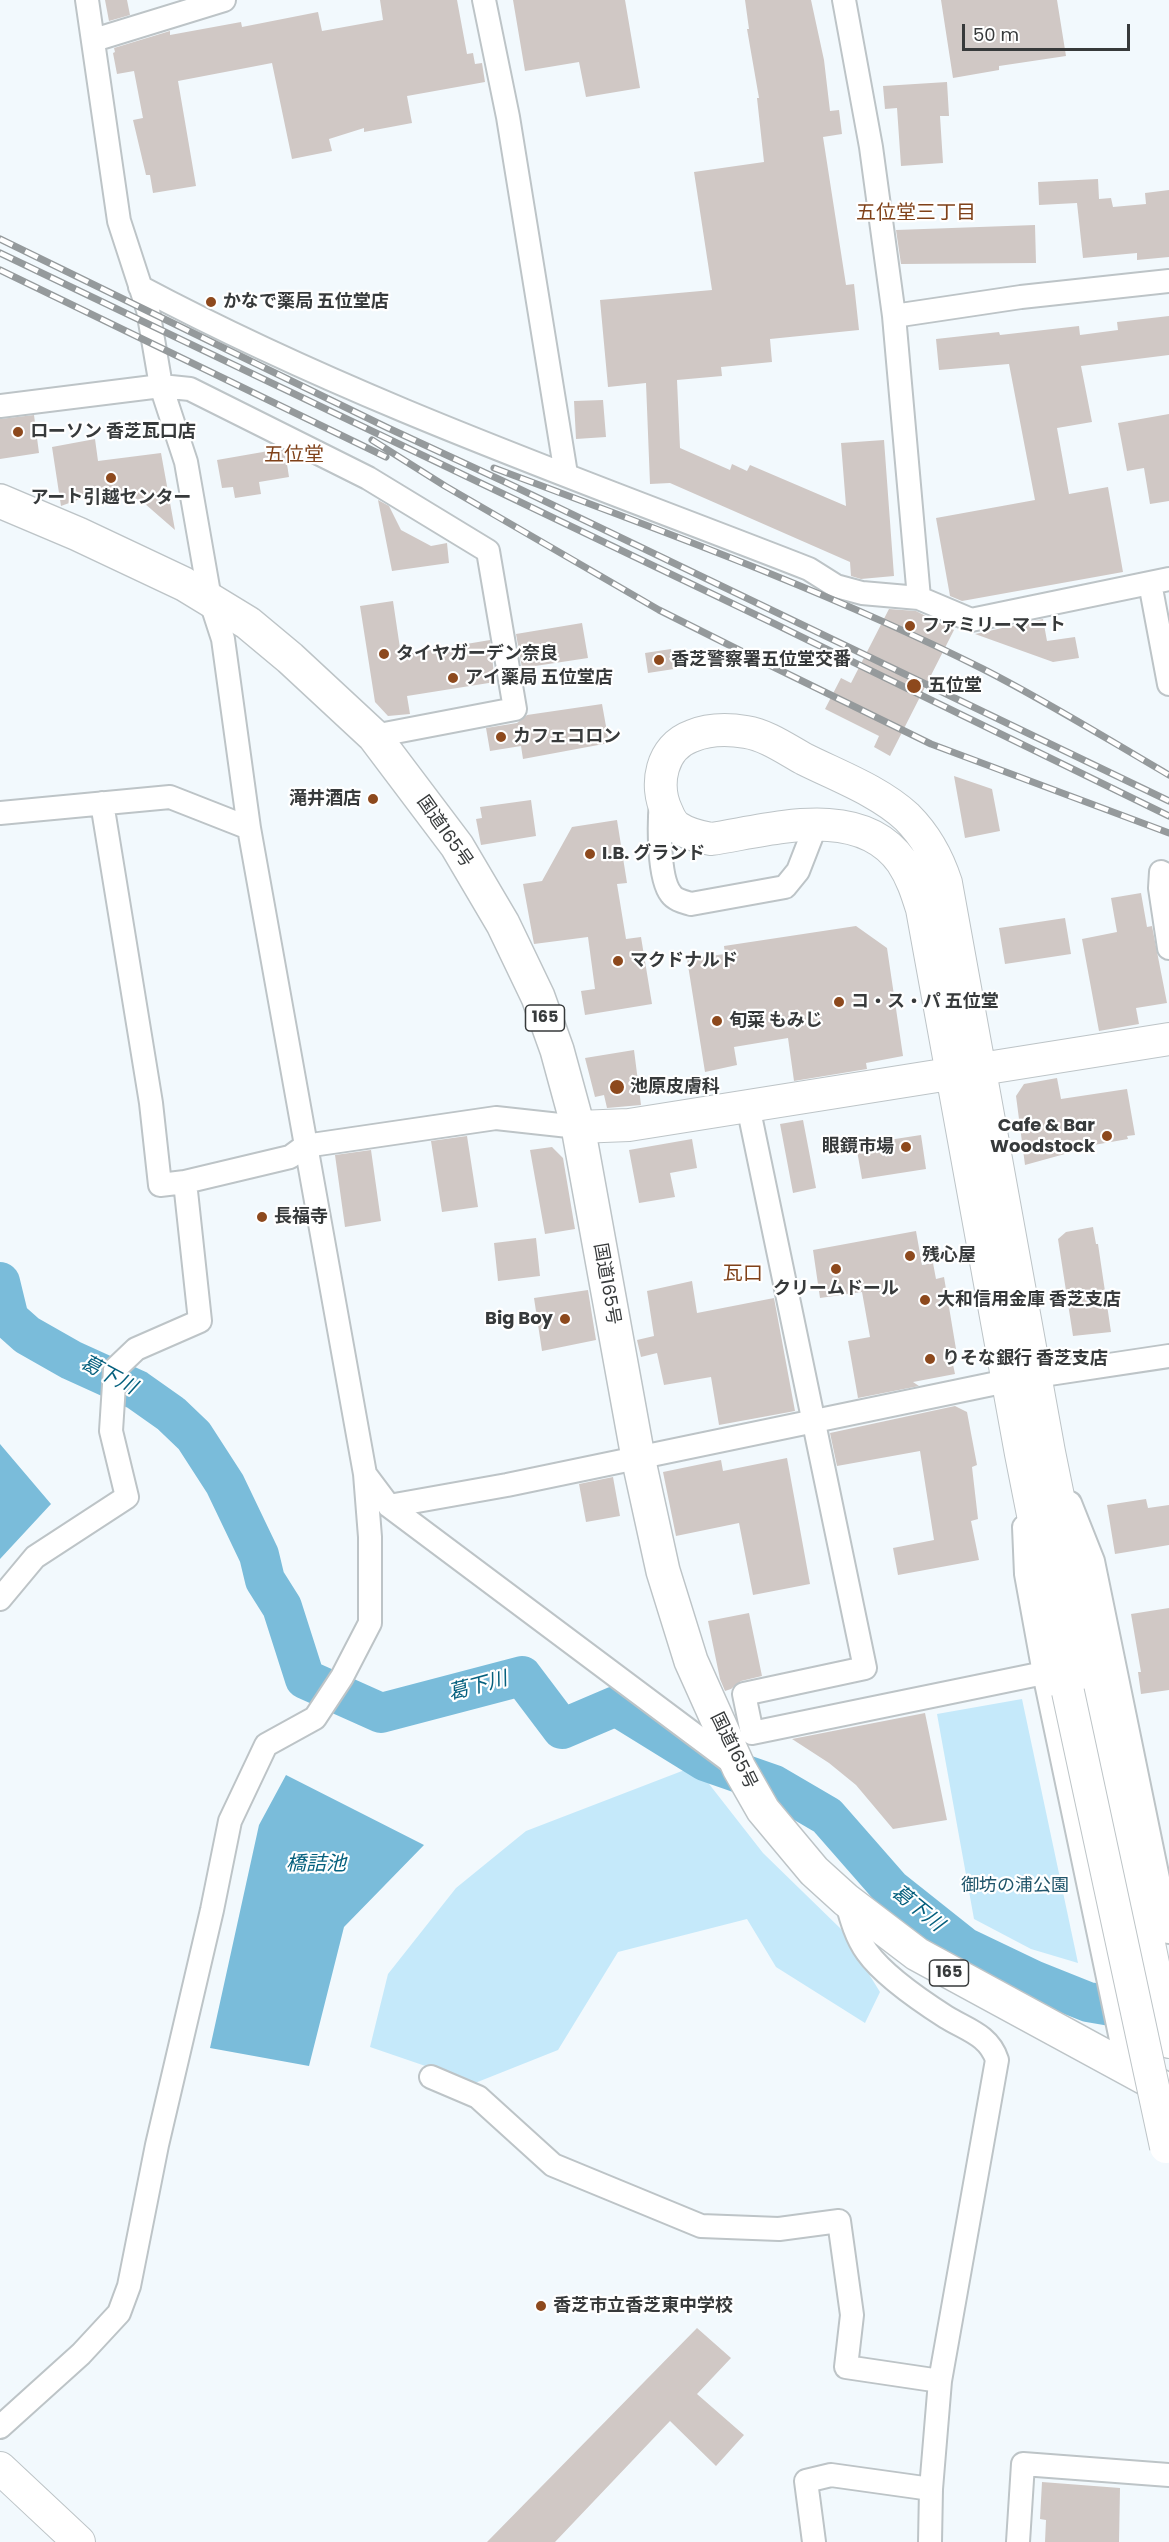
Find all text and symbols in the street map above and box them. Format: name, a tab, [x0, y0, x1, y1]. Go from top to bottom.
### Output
scale bar	[965, 12, 1133, 50]
text: 50 m	[973, 22, 1019, 47]
district label: 五位堂三丁目	[856, 202, 976, 226]
place label: かなで薬局 五位堂店	[223, 291, 389, 313]
marker: かなで薬局 五位堂店	[204, 295, 218, 309]
place label: ローソン 香芝瓦口店	[30, 421, 196, 443]
marker: ローソン 香芝瓦口店	[11, 425, 25, 439]
district label: 五位堂	[264, 444, 324, 468]
marker: アート引越センター	[104, 471, 118, 485]
place label: アート引越センター	[31, 487, 191, 509]
place label: ファミリーマート	[922, 615, 1066, 637]
marker: ファミリーマート	[903, 619, 917, 633]
place label: タイヤガーデン奈良	[396, 643, 558, 665]
marker: タイヤガーデン奈良	[377, 647, 391, 661]
place label: 香芝警察署五位堂交番	[671, 649, 851, 671]
marker: 香芝警察署五位堂交番	[652, 653, 666, 667]
place label: アイ薬局 五位堂店	[465, 667, 613, 689]
marker: アイ薬局 五位堂店	[446, 671, 460, 685]
place label: 五位堂	[928, 675, 982, 697]
marker: 五位堂	[905, 677, 923, 695]
place label: カフェコロン	[513, 726, 621, 748]
marker: カフェコロン	[494, 730, 508, 744]
place label: 滝井酒店	[289, 788, 361, 810]
marker: 滝井酒店	[366, 792, 380, 806]
street label: 国道165号	[411, 792, 477, 872]
place label: I.B. グランド	[602, 843, 705, 865]
marker: I.B. グランド	[583, 847, 597, 861]
place label: マクドナルド	[630, 950, 738, 972]
marker: マクドナルド	[611, 954, 625, 968]
place label: コ・ス・パ 五位堂	[851, 991, 999, 1013]
marker: コ・ス・パ 五位堂	[832, 995, 846, 1009]
road number: 165	[526, 1005, 564, 1031]
place label: 旬菜 もみじ	[729, 1010, 823, 1032]
marker: 旬菜 もみじ	[710, 1014, 724, 1028]
place label: 池原皮膚科	[630, 1076, 720, 1098]
marker: 池原皮膚科	[608, 1078, 626, 1096]
place label: Cafe & Bar Woodstock	[990, 1115, 1095, 1158]
marker: Cafe & Bar Woodstock	[1100, 1129, 1114, 1143]
place label: 眼鏡市場	[822, 1136, 894, 1158]
marker: 眼鏡市場	[899, 1140, 913, 1154]
place label: 長福寺	[274, 1206, 328, 1228]
marker: 長福寺	[255, 1210, 269, 1224]
street label: 国道165号	[588, 1242, 624, 1326]
place label: 残心屋	[922, 1245, 976, 1267]
marker: 残心屋	[903, 1249, 917, 1263]
marker: クリームドール	[829, 1262, 843, 1276]
district label: 瓦口	[723, 1263, 763, 1287]
place label: クリームドール	[773, 1278, 899, 1300]
place label: 大和信用金庫 香芝支店	[937, 1289, 1121, 1311]
marker: 大和信用金庫 香芝支店	[918, 1293, 932, 1307]
place label: Big Boy	[485, 1308, 553, 1330]
marker: Big Boy	[558, 1312, 572, 1326]
place label: りそな銀行 香芝支店	[942, 1348, 1108, 1370]
water label: 葛下川	[76, 1351, 140, 1401]
marker: りそな銀行 香芝支店	[923, 1352, 937, 1366]
water label: 葛下川	[446, 1668, 510, 1706]
street label: 国道165号	[705, 1709, 761, 1793]
water label: 橋詰池	[286, 1853, 346, 1877]
park label: 御坊の浦公園	[961, 1875, 1069, 1897]
water label: 葛下川	[886, 1881, 948, 1937]
road number: 165	[930, 1960, 968, 1986]
place label: 香芝市立香芝東中学校	[553, 2295, 733, 2317]
marker: 香芝市立香芝東中学校	[534, 2299, 548, 2313]

